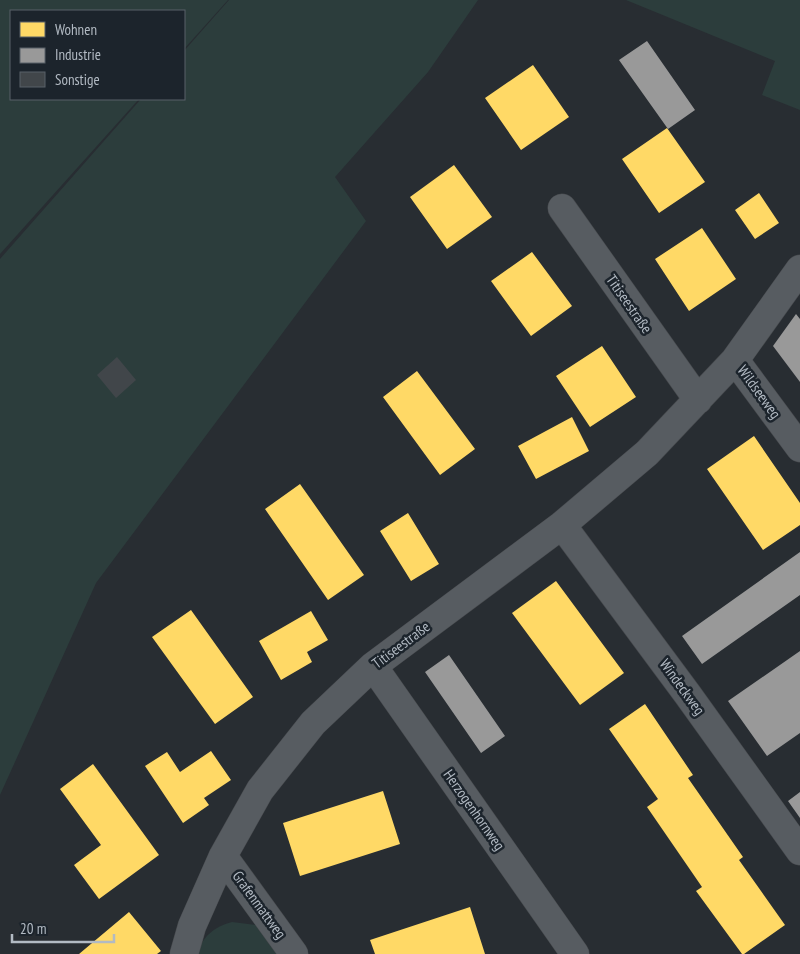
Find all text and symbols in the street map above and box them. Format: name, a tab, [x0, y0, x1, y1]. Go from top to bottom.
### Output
legend	[10, 10, 185, 100]
text: Wohnen	[55, 20, 97, 39]
text: Industrie	[55, 45, 101, 64]
text: Sonstige	[55, 70, 100, 89]
street label: Titiseestraße	[602, 271, 657, 337]
street label: Wildseeweg	[734, 361, 785, 422]
street label: Titiseestraße	[368, 617, 433, 673]
street label: Windeckweg	[656, 655, 709, 719]
street label: Herzogenhornweg	[440, 766, 509, 854]
street label: Grafenmattweg	[228, 867, 290, 942]
scale bar	[12, 912, 115, 944]
text: 20 m	[20, 919, 46, 938]

